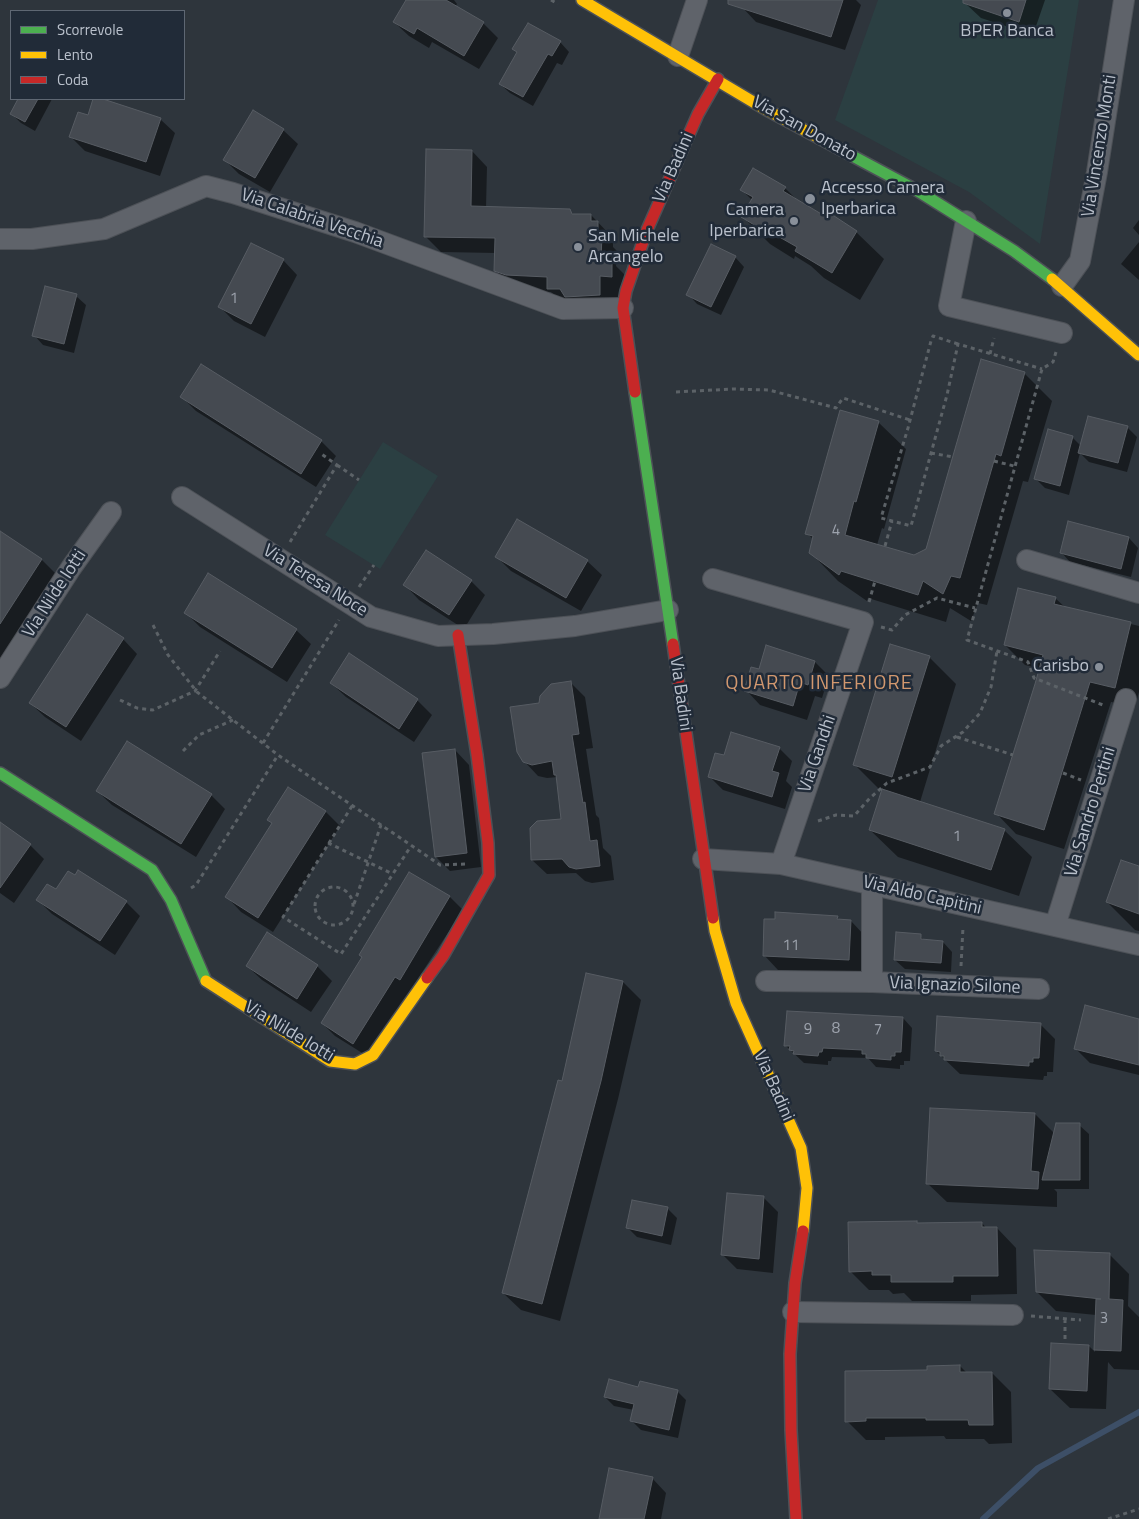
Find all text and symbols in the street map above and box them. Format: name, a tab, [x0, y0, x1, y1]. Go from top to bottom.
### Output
marker: BPER Banca	[1001, 7, 1013, 19]
legend	[10, 10, 185, 100]
text: Scorrevole	[57, 18, 123, 41]
place label: BPER Banca	[960, 21, 1054, 43]
text: Lento	[57, 43, 93, 66]
text: Coda	[57, 68, 88, 91]
street label: Via Vincenzo Monti	[1078, 73, 1122, 219]
street label: Via San Donato	[748, 92, 860, 166]
street label: Via Badini	[649, 130, 699, 206]
place label: Accesso Camera Iperbarica	[821, 178, 945, 220]
street label: Via Calabria Vecchia	[238, 185, 386, 253]
marker: Accesso Camera Iperbarica	[803, 192, 817, 206]
place label: Camera Iperbarica	[709, 200, 784, 242]
marker: Camera Iperbarica	[788, 215, 800, 227]
place label: San Michele Arcangelo	[588, 226, 679, 268]
marker: San Michele Arcangelo	[572, 241, 584, 253]
house number: 1	[230, 290, 238, 308]
house number: 4	[832, 522, 840, 540]
street label: Via Teresa Noce	[259, 540, 371, 622]
street label: Via Nilde Iotti	[19, 546, 91, 642]
street label: Via Badini	[664, 656, 696, 732]
place label: Carisbo	[1033, 656, 1089, 678]
marker: Carisbo	[1093, 661, 1105, 673]
district label: QUARTO INFERIORE	[723, 672, 915, 696]
street label: Via Gandhi	[795, 713, 841, 795]
street label: Via Sandro Pertini	[1061, 744, 1121, 880]
house number: 1	[953, 828, 961, 846]
street label: Via Aldo Capitini	[860, 872, 984, 920]
house number: 11	[783, 937, 799, 955]
street label: Via Ignazio Silone	[889, 973, 1021, 999]
street label: Via Nilde Iotti	[240, 997, 338, 1067]
house number: 8	[832, 1020, 840, 1038]
house number: 9	[804, 1021, 812, 1039]
house number: 7	[874, 1021, 882, 1039]
street label: Via Badini	[748, 1048, 798, 1124]
house number: 3	[1100, 1310, 1108, 1328]

